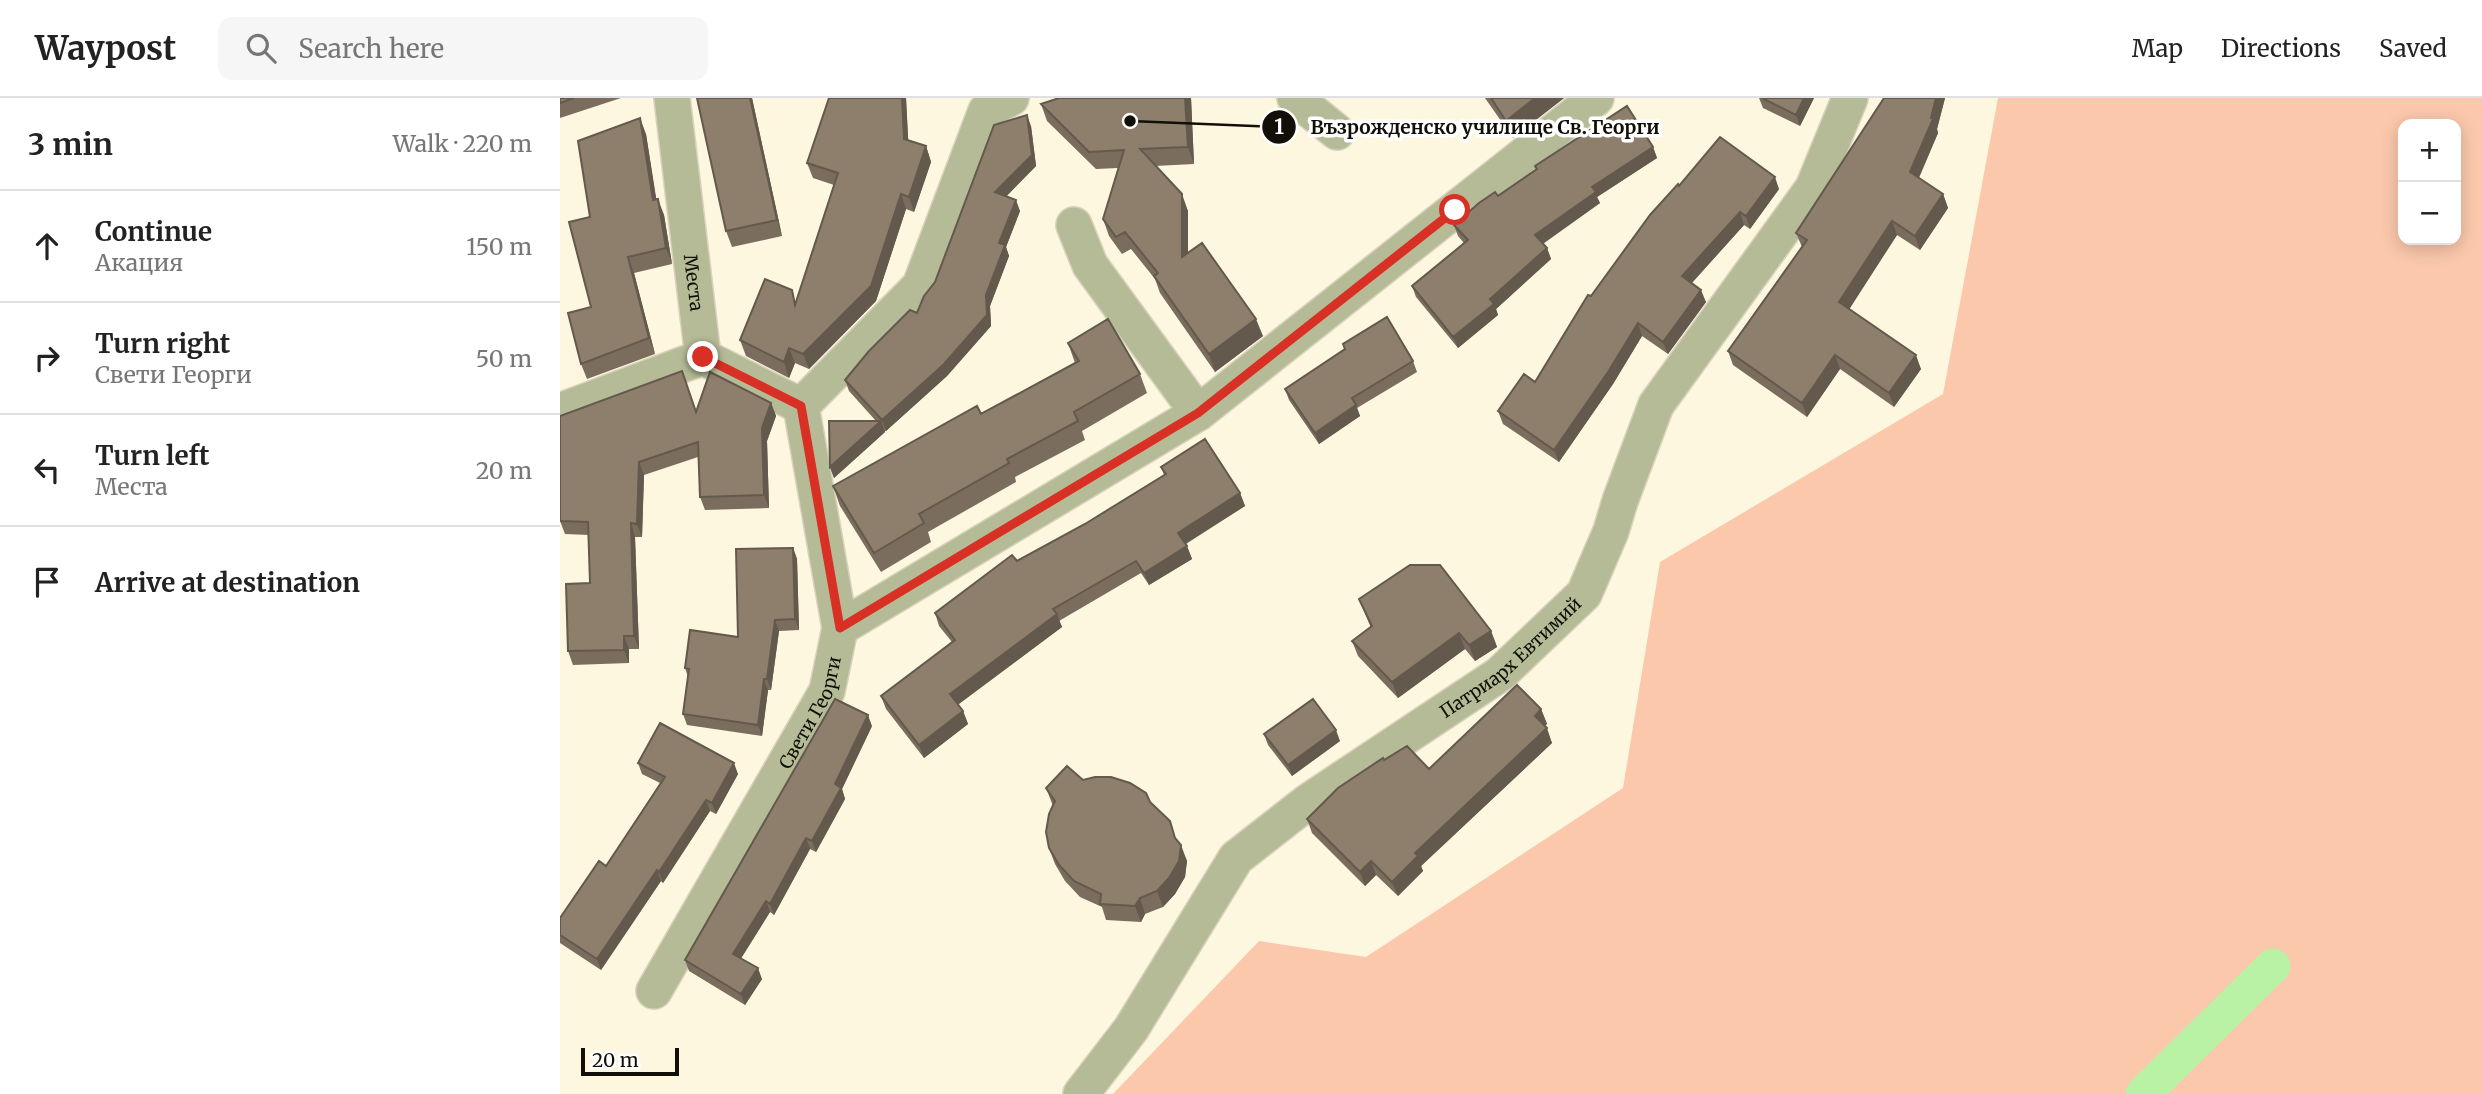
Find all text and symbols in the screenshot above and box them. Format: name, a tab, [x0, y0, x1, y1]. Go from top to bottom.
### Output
search box	[218, 17, 708, 80]
text: Waypost	[35, 28, 176, 69]
icon: search	[242, 29, 280, 67]
text: Search here	[298, 32, 444, 65]
text: Map	[2132, 33, 2183, 64]
text: Directions	[2221, 33, 2341, 64]
text: Saved	[2379, 33, 2447, 64]
callout: Възрожденско училище Св. Георги	[1261, 107, 1674, 147]
text: 1	[1274, 113, 1284, 140]
text: Възрожденско училище Св. Георги	[1310, 115, 1660, 139]
map controls	[2398, 119, 2461, 245]
button: +	[2398, 119, 2461, 182]
text: 3 min	[28, 125, 113, 163]
text: Walk · 220 m	[393, 129, 532, 158]
button: −	[2398, 182, 2461, 245]
route start	[1439, 194, 1470, 225]
text: Continue	[95, 215, 212, 248]
icon: ahead	[28, 227, 66, 265]
text: 150 m	[466, 232, 532, 261]
text: Акация	[95, 248, 183, 277]
street label: Места	[679, 253, 709, 313]
text: Turn right	[95, 327, 230, 360]
icon: right	[28, 339, 66, 377]
route end	[687, 341, 718, 372]
text: 50 m	[476, 344, 532, 373]
text: Свети Георги	[95, 360, 252, 389]
text: Turn left	[95, 439, 209, 472]
icon: left	[28, 451, 66, 489]
text: 20 m	[476, 456, 532, 485]
text: Места	[95, 472, 168, 501]
icon: arrive	[28, 563, 66, 601]
text: Arrive at destination	[95, 566, 360, 599]
street label: Патриарх Евтимий	[1435, 592, 1586, 723]
street label: Свети Георги	[773, 654, 845, 773]
scale bar	[581, 1045, 679, 1077]
text: 20 m	[592, 1048, 639, 1072]

